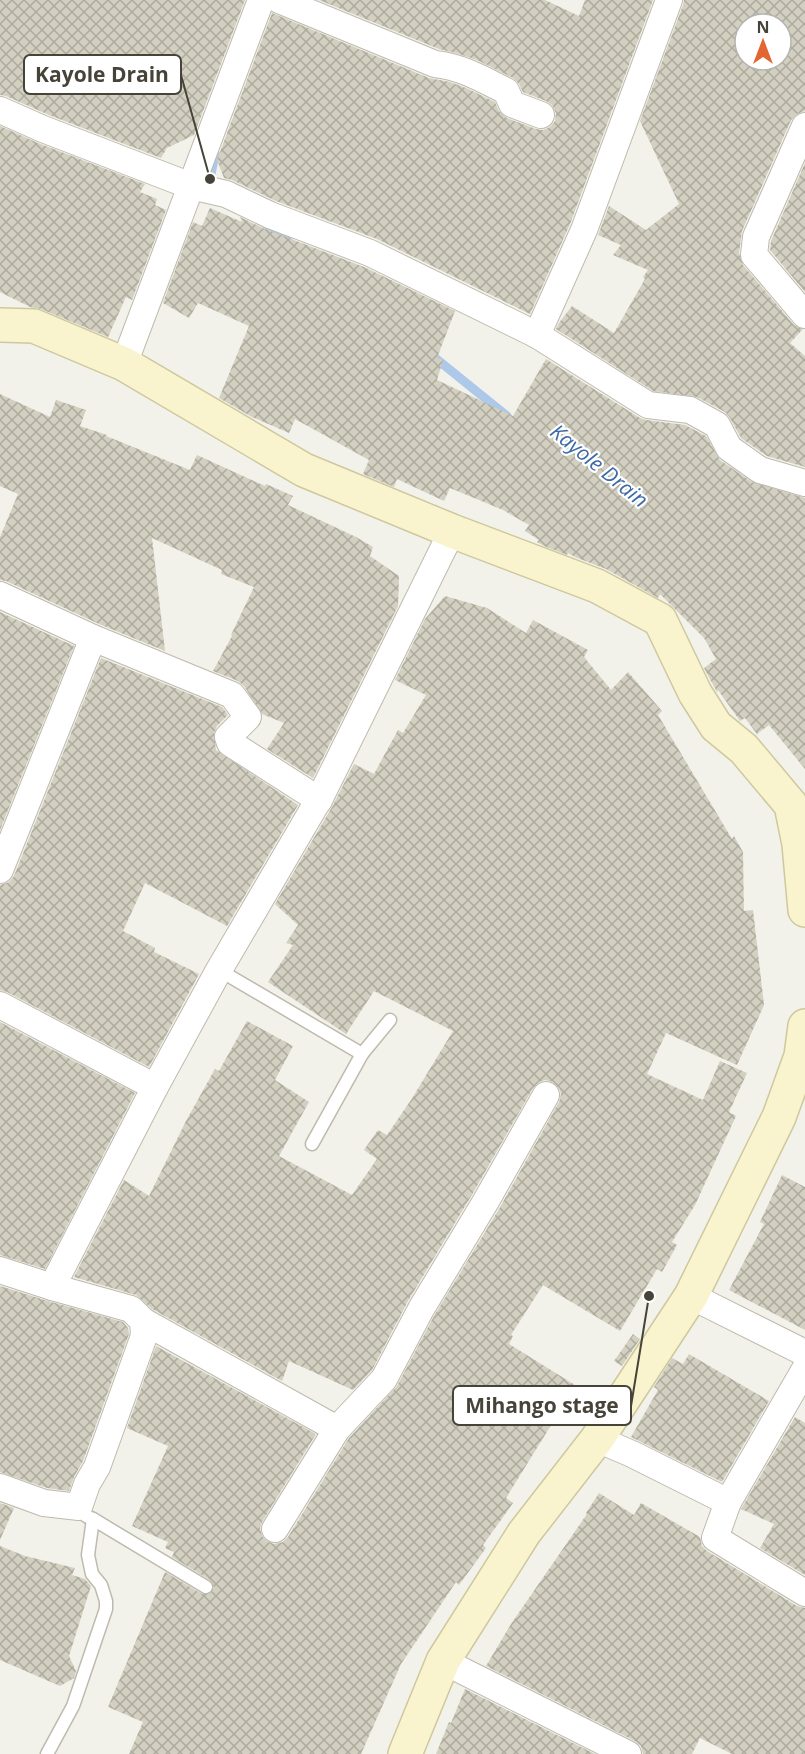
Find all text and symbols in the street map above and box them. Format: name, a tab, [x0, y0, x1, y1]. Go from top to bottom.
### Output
north arrow	[733, 12, 793, 72]
text: N	[756, 16, 770, 38]
callout: Kayole Drain	[24, 55, 181, 94]
text: Kayole Drain	[35, 60, 169, 88]
water label: Kayole Drain	[545, 417, 654, 513]
callout: Mihango stage	[453, 1386, 631, 1425]
text: Mihango stage	[465, 1391, 619, 1419]

